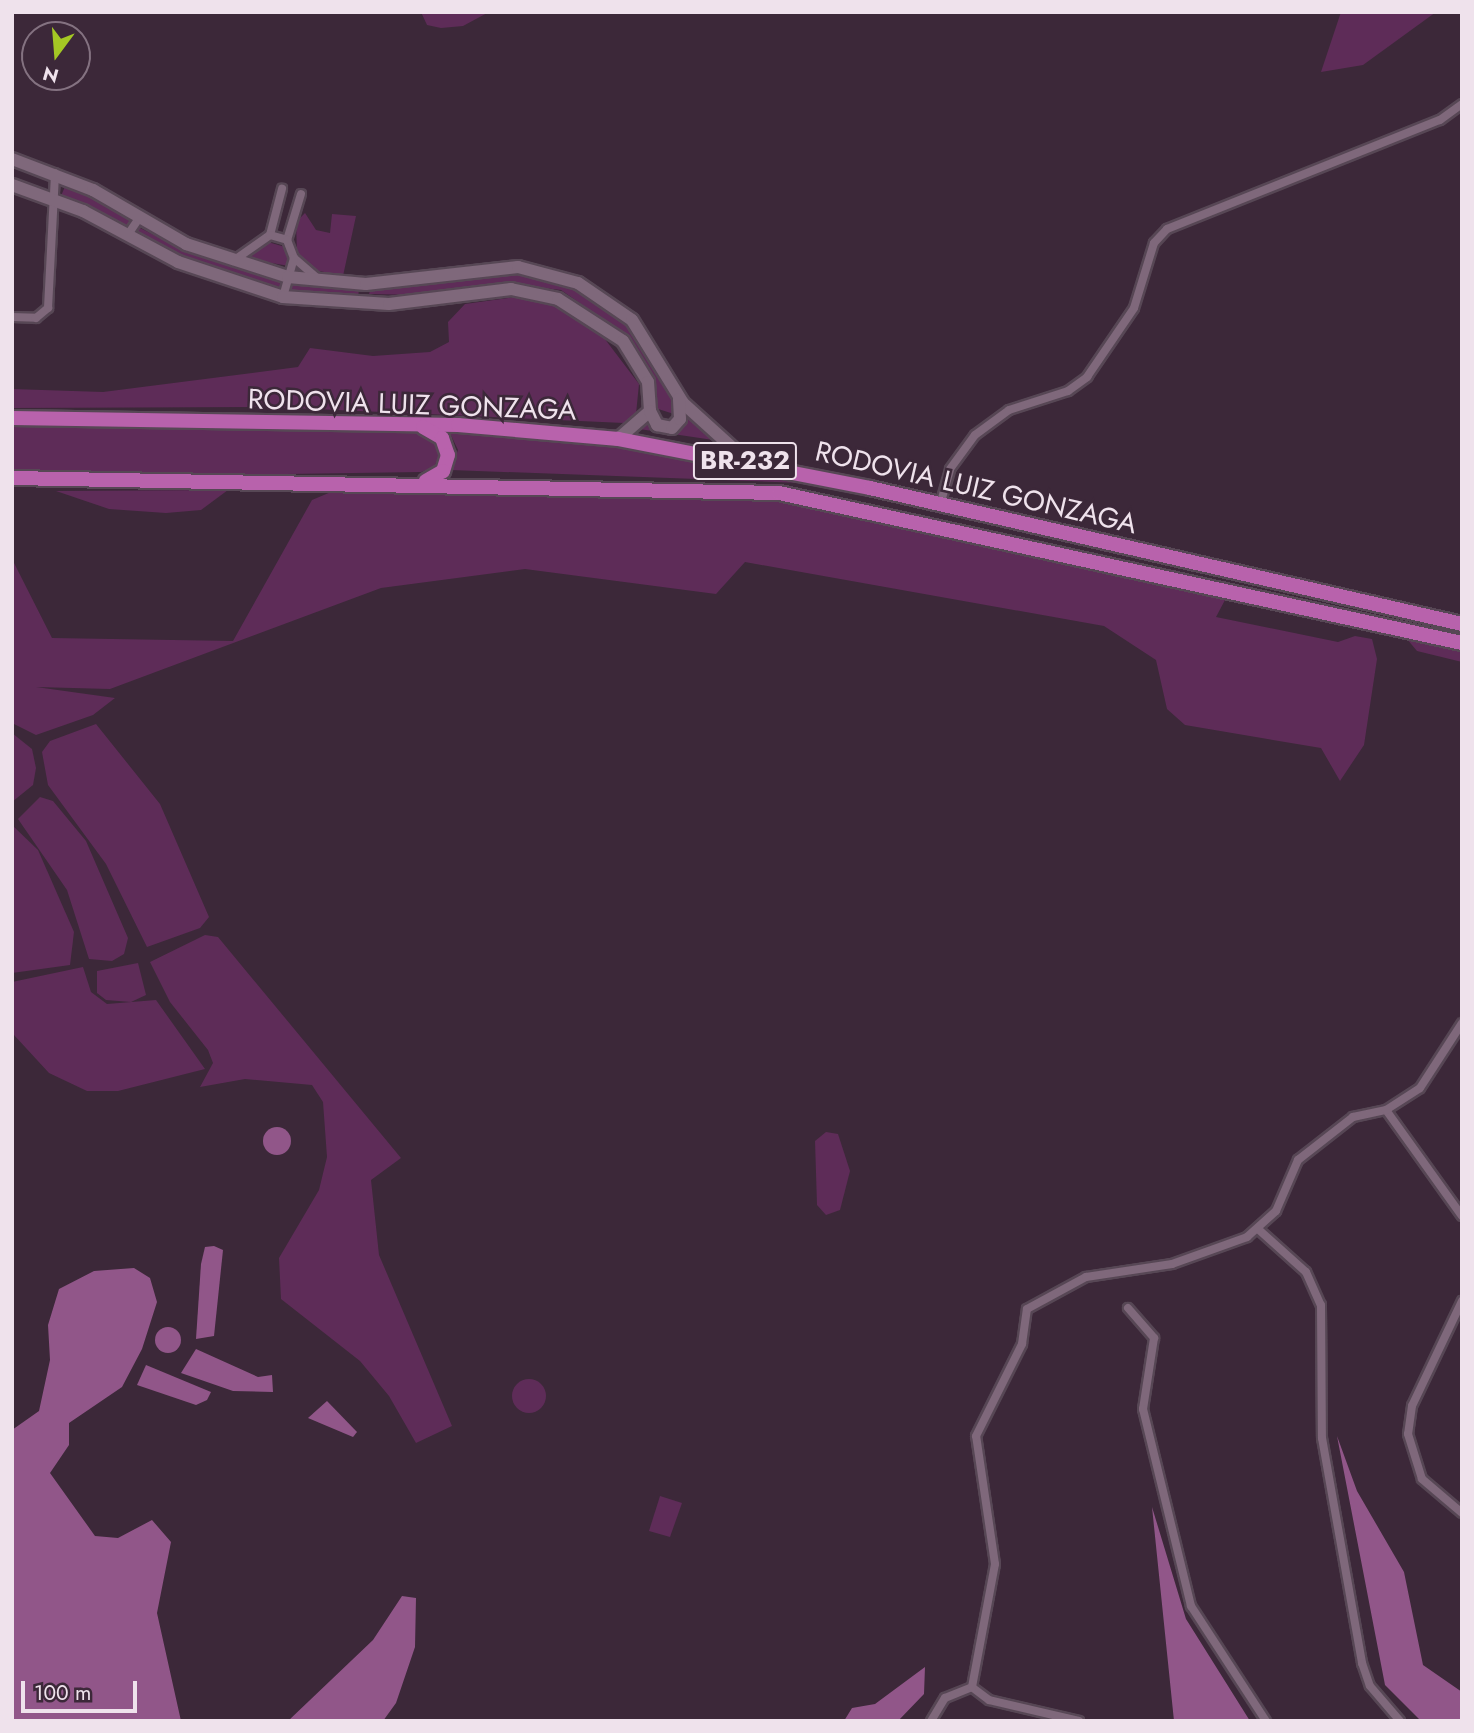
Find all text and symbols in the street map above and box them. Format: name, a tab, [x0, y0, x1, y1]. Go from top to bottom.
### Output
north arrow	[21, 21, 91, 91]
text: N	[40, 60, 62, 90]
street label: RODOVIA LUIZ GONZAGA	[247, 382, 577, 428]
street label: RODOVIA LUIZ GONZAGA	[812, 435, 1140, 541]
road number: BR-232	[692, 438, 798, 484]
scale bar	[24, 1666, 140, 1710]
text: 100 m	[34, 1678, 91, 1708]

